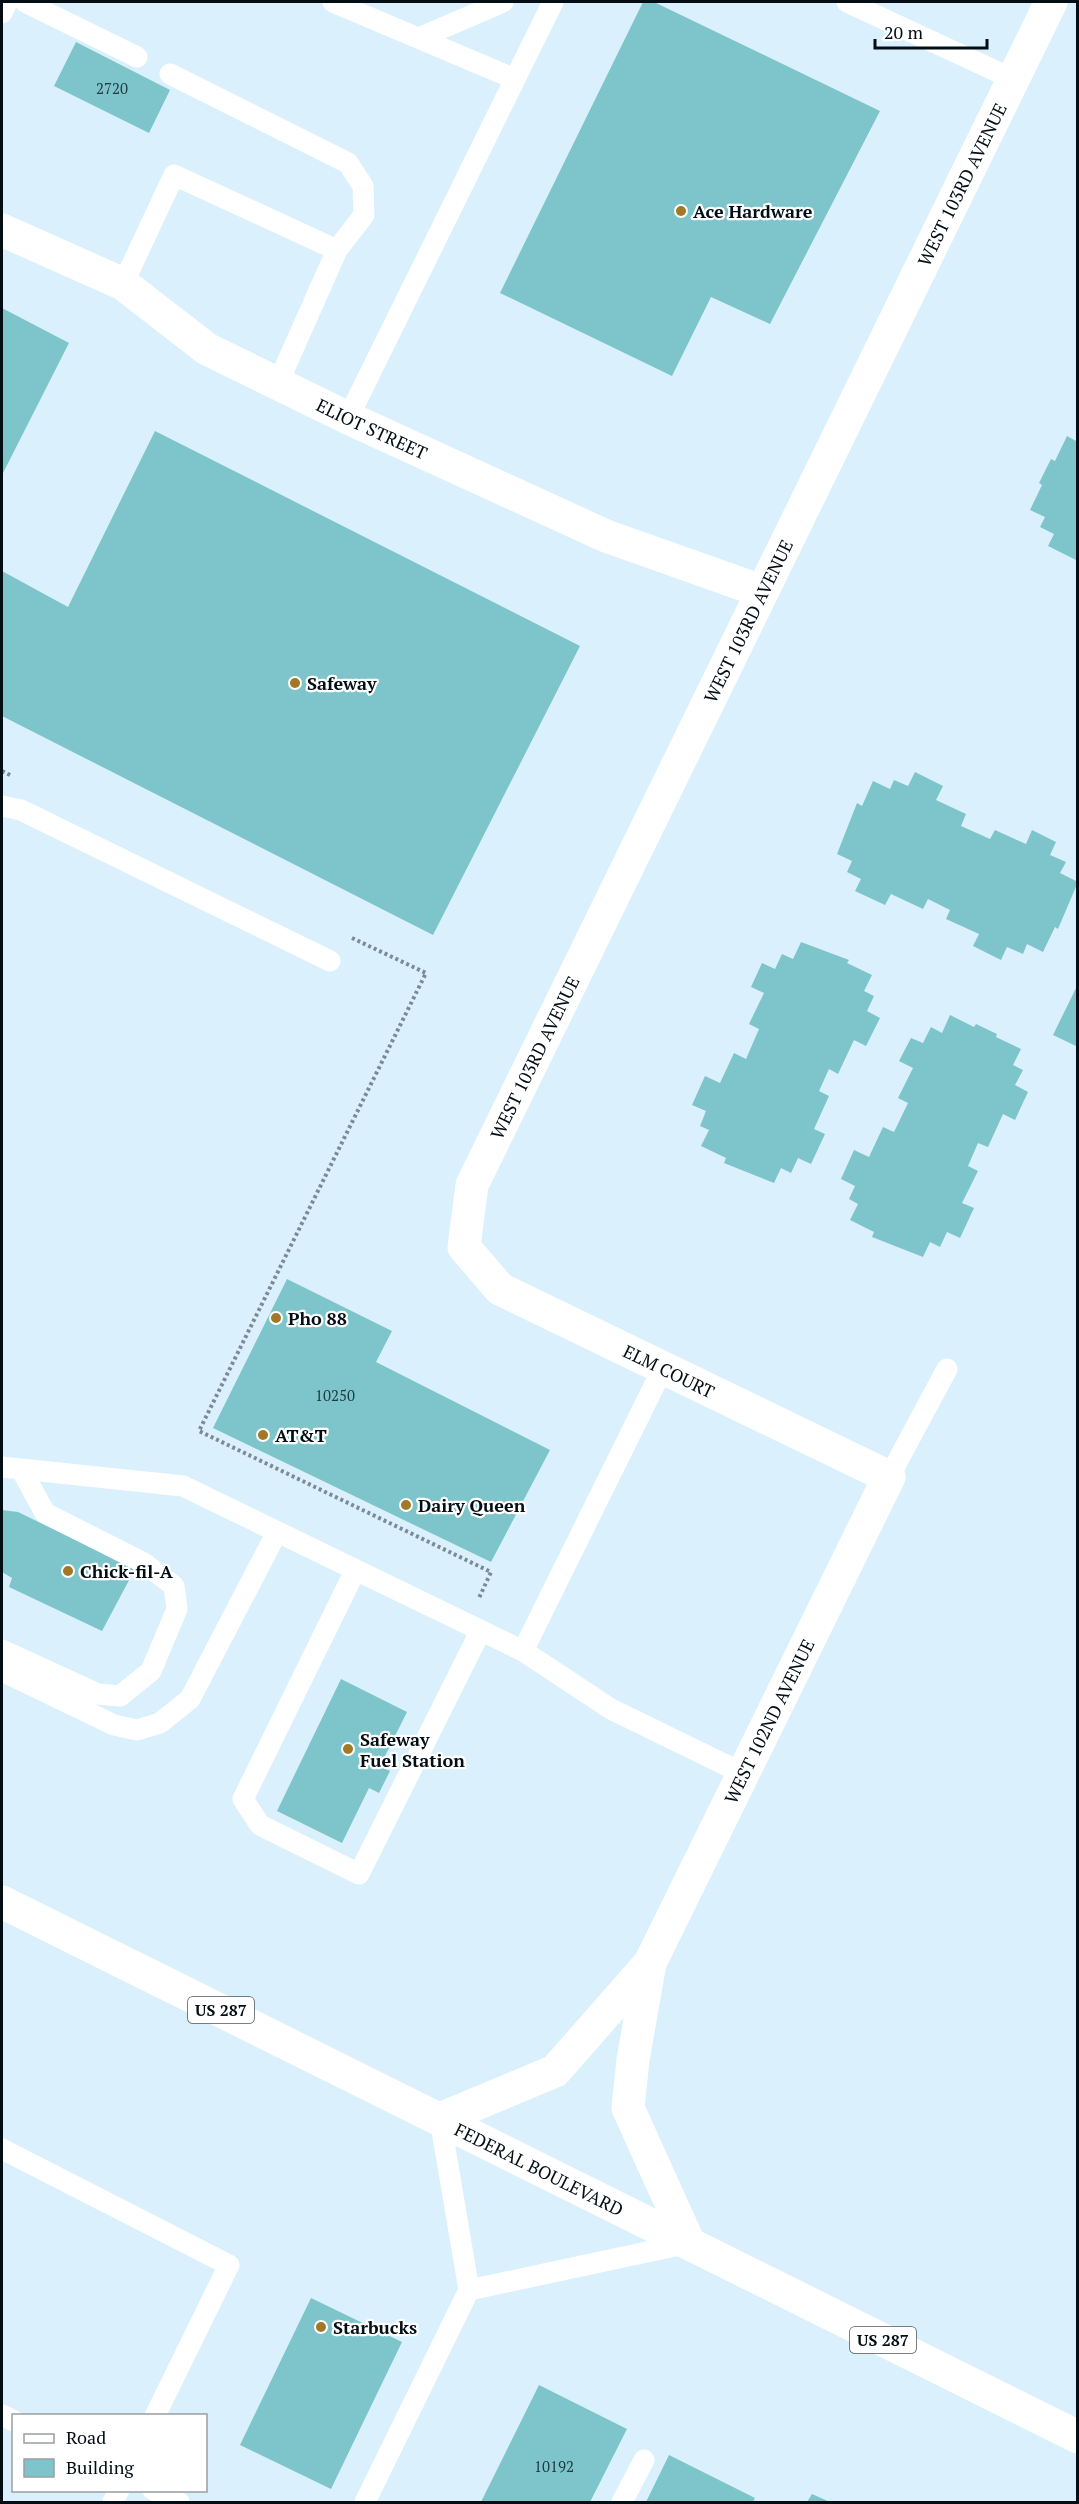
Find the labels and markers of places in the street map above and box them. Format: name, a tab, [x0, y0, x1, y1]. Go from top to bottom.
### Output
place label: Ace Hardware	[693, 199, 813, 223]
marker: Ace Hardware	[674, 204, 688, 218]
place label: Safeway	[307, 671, 377, 695]
marker: Safeway	[288, 676, 302, 690]
place label: Pho 88	[288, 1306, 347, 1330]
marker: Pho 88	[269, 1311, 283, 1325]
place label: AT&T	[275, 1423, 327, 1447]
marker: AT&T	[256, 1428, 270, 1442]
place label: Dairy Queen	[418, 1493, 526, 1517]
marker: Dairy Queen	[399, 1498, 413, 1512]
place label: Chick-fil-A	[80, 1559, 174, 1583]
marker: Chick-fil-A	[61, 1564, 75, 1578]
place label: Safeway Fuel Station	[360, 1727, 465, 1772]
marker: Safeway Fuel Station	[341, 1742, 355, 1756]
place label: Starbucks	[333, 2315, 417, 2339]
marker: Starbucks	[314, 2320, 328, 2334]

